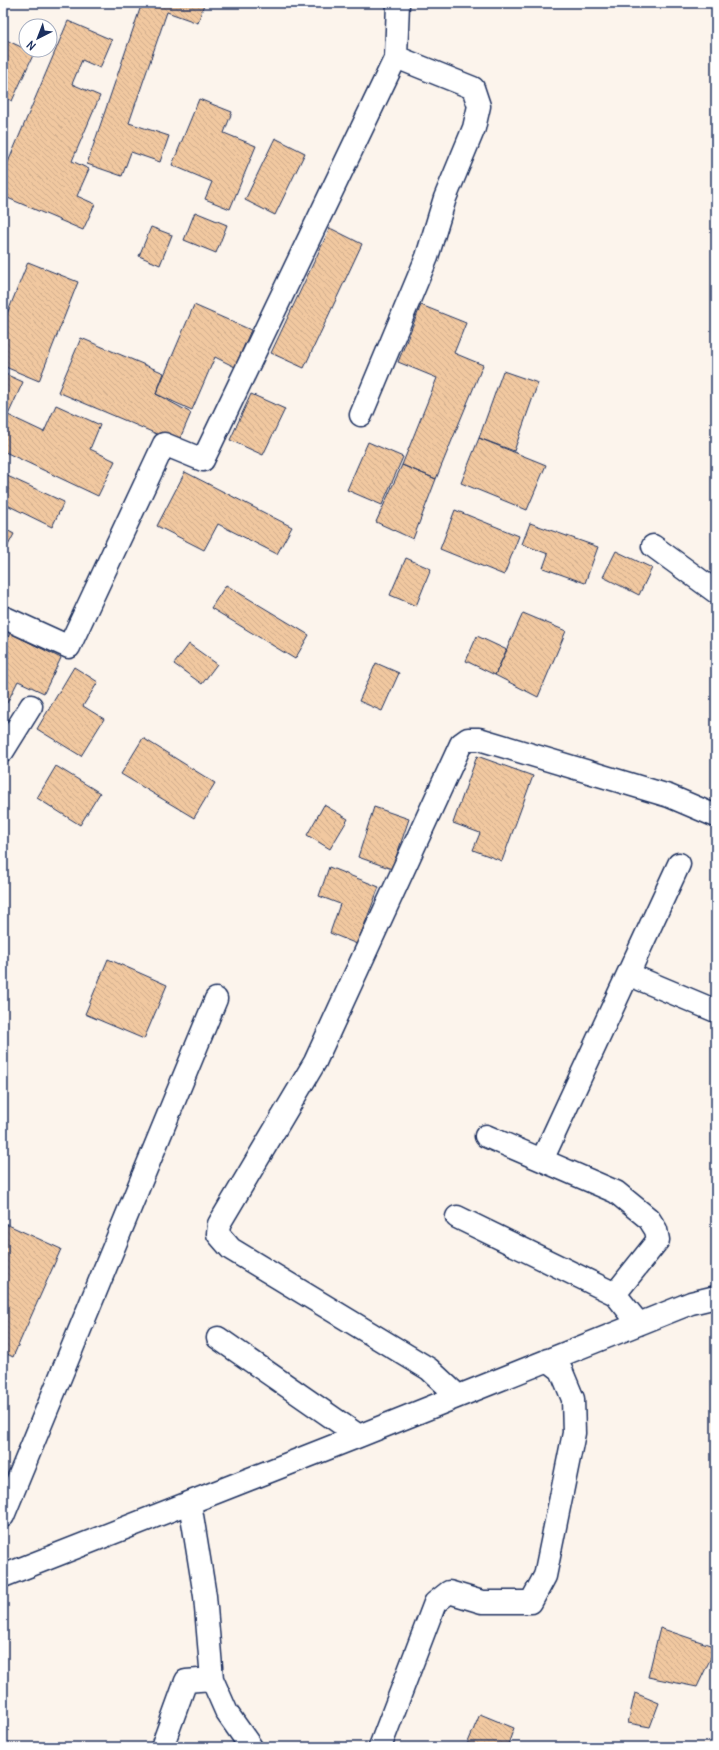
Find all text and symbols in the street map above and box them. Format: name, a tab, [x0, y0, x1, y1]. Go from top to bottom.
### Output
north arrow	[18, 18, 58, 58]
text: N	[24, 38, 39, 53]

